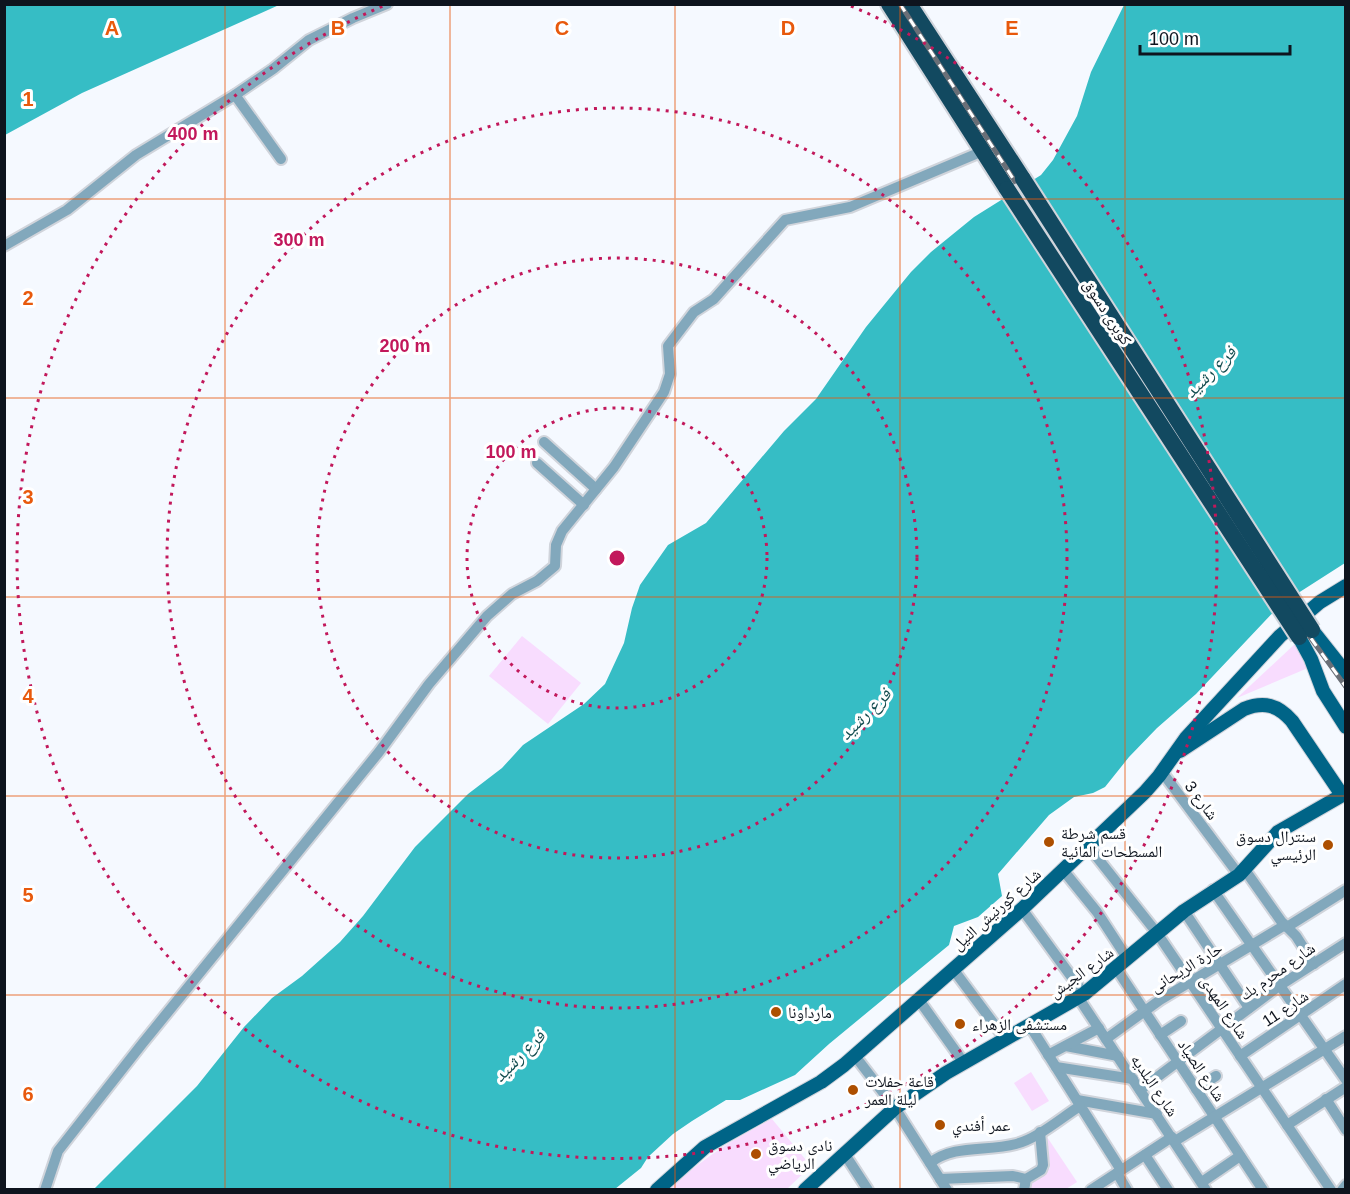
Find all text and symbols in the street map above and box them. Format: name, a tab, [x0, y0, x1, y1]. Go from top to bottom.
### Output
text: A	[105, 17, 119, 39]
text: B	[331, 17, 345, 39]
text: C	[555, 17, 569, 39]
text: D	[781, 17, 795, 39]
text: E	[1005, 17, 1019, 39]
scale bar	[1140, 18, 1290, 56]
text: 100 m	[1149, 29, 1199, 49]
text: 1	[22, 88, 34, 110]
text: 400 m	[167, 124, 219, 144]
text: 300 m	[273, 230, 325, 250]
street label: كوبرى دسوق	[1079, 276, 1135, 349]
text: 2	[22, 287, 34, 309]
text: 200 m	[379, 336, 431, 356]
water label: فرع رشيد	[1180, 341, 1242, 403]
text: 100 m	[485, 442, 537, 462]
text: 3	[22, 486, 34, 508]
centre of rings	[607, 548, 627, 568]
water label: فرع رشيد	[835, 683, 897, 745]
text: 4	[22, 685, 34, 707]
street label: شارع 3	[1180, 778, 1222, 824]
place label: قسم شرطة المسطحات المائية	[1061, 825, 1162, 860]
place label: سنترال دسوق الرئيسي	[1236, 828, 1316, 867]
marker: قسم شرطة المسطحات المائية	[1042, 835, 1056, 849]
marker: سنترال دسوق الرئيسي	[1321, 838, 1335, 852]
street label: شارع كورنيش النيل	[949, 865, 1045, 955]
text: 5	[22, 884, 34, 906]
street label: حارة الريحانى	[1147, 939, 1226, 997]
street label: شارع محرم بك	[1236, 939, 1319, 1005]
street label: شارع الجيش	[1046, 944, 1118, 1003]
street label: شارع المهدى	[1196, 973, 1252, 1043]
street label: شارع 11	[1259, 987, 1312, 1032]
place label: مارداونا	[788, 1004, 832, 1022]
marker: مارداونا	[769, 1005, 783, 1019]
place label: مستشفى الزهراء	[972, 1016, 1067, 1035]
marker: مستشفى الزهراء	[953, 1017, 967, 1031]
water label: فرع رشيد	[489, 1025, 551, 1087]
street label: شارع الصياد	[1173, 1036, 1228, 1106]
street label: شارع البلديه	[1126, 1051, 1181, 1121]
place label: قاعة حفلات ليلة العمر	[864, 1073, 934, 1109]
text: 6	[22, 1083, 34, 1105]
marker: قاعة حفلات ليلة العمر	[846, 1083, 860, 1097]
place label: عمر أفندي	[952, 1116, 1010, 1138]
marker: عمر أفندي	[933, 1118, 947, 1132]
place label: نادي دسوق الرياضي	[768, 1137, 832, 1176]
marker: نادي دسوق الرياضي	[749, 1147, 763, 1161]

